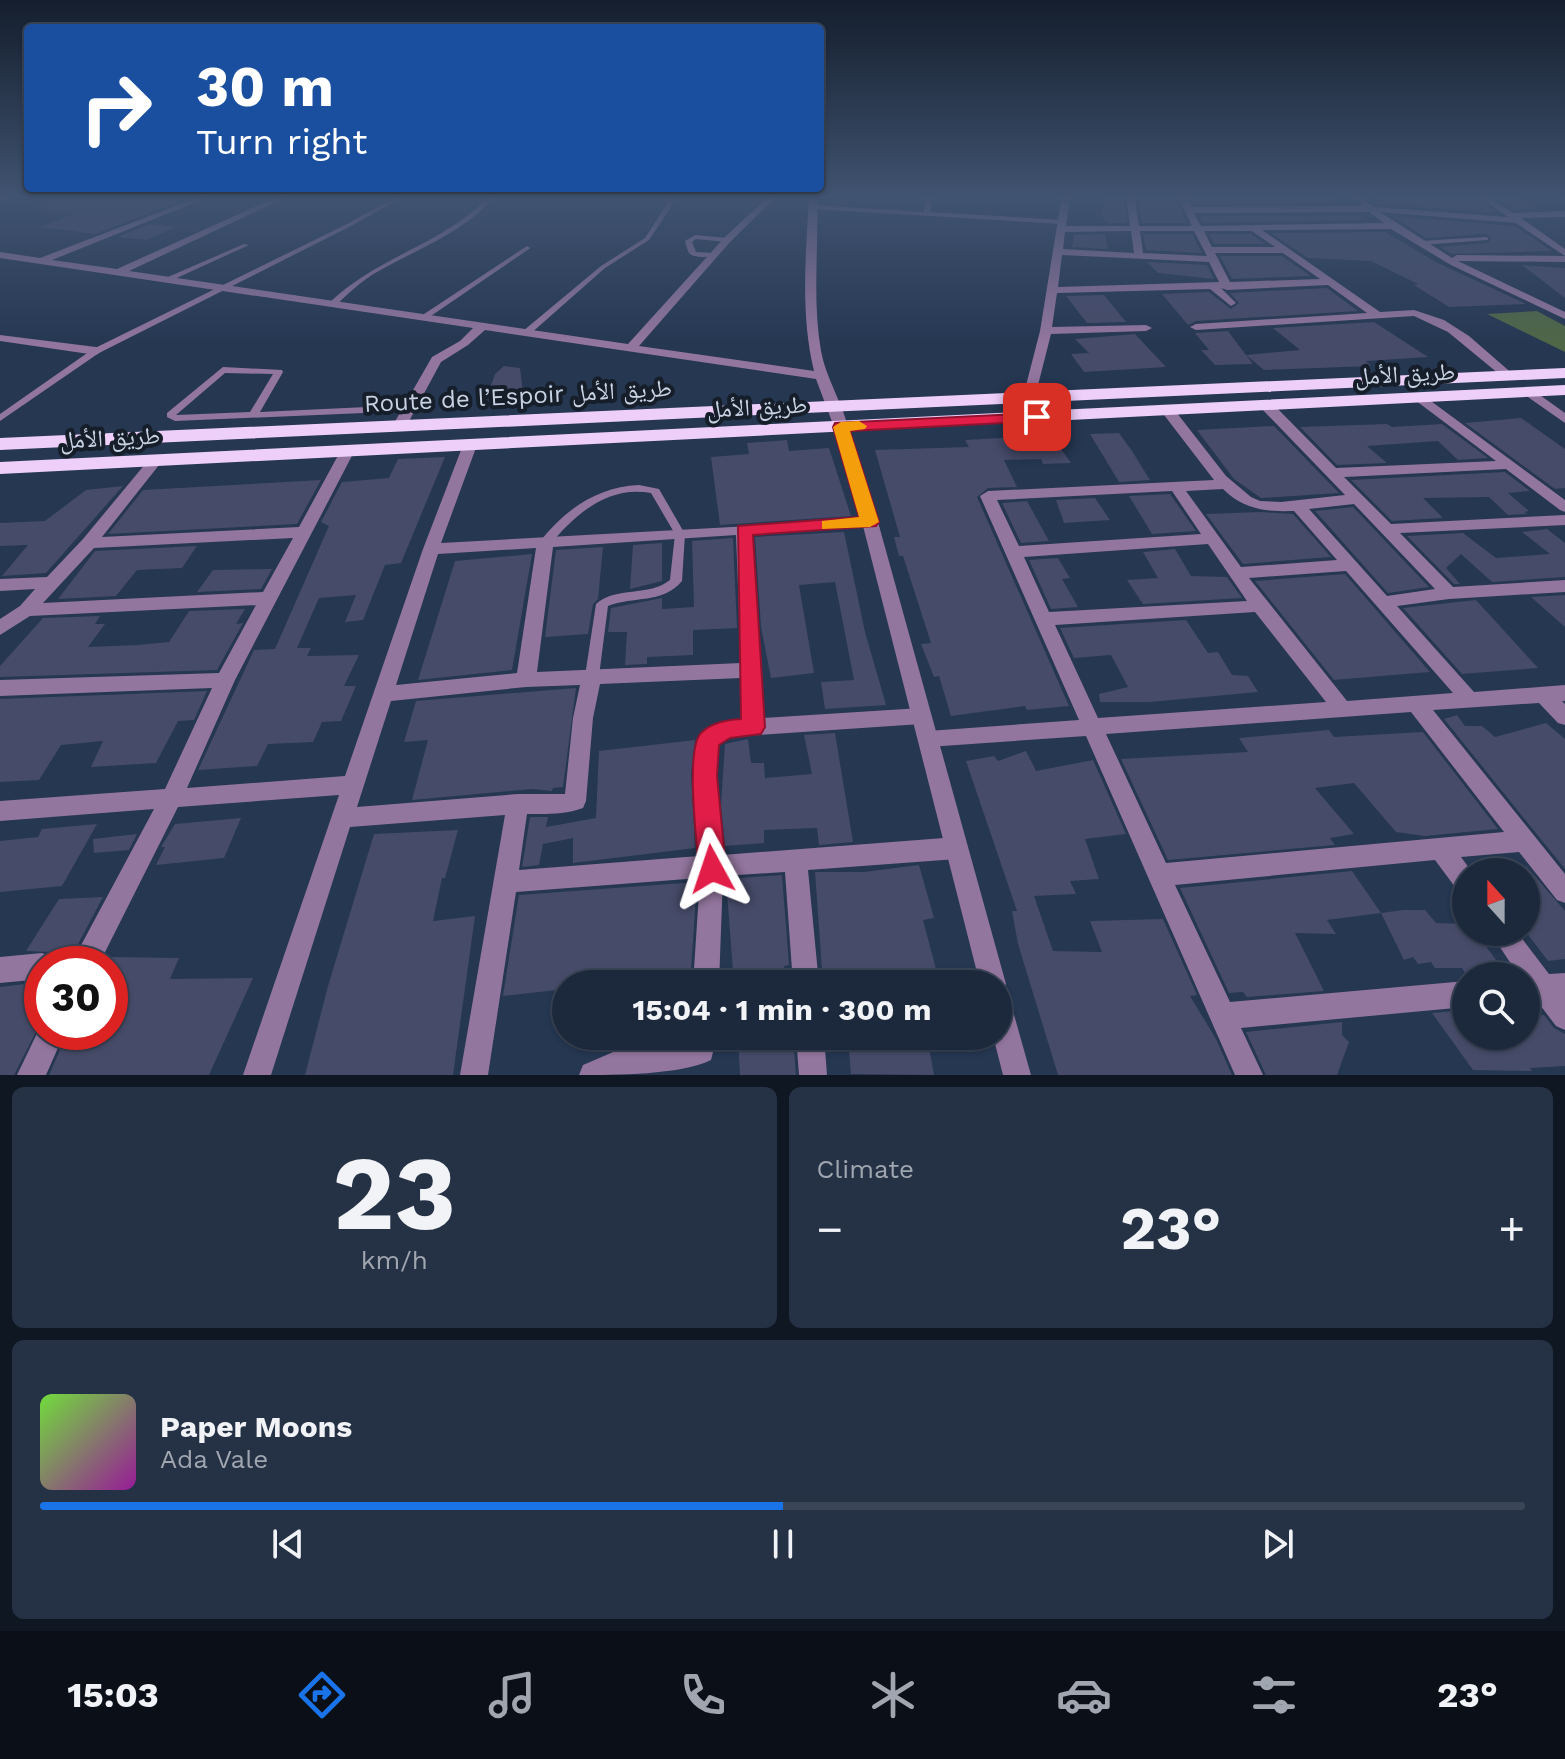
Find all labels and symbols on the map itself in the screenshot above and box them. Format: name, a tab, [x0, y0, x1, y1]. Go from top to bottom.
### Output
street label: طريق الأمل	[1354, 357, 1456, 391]
street label: Route de l’Espoir طريق الأمل	[363, 374, 673, 418]
pin	[1003, 383, 1071, 451]
street label: طريق الأمل	[706, 390, 808, 424]
street label: طريق الأمل	[59, 421, 161, 455]
position arrow	[670, 827, 754, 911]
north arrow	[1452, 858, 1540, 946]
speed limit sign: 30	[24, 946, 128, 1050]

